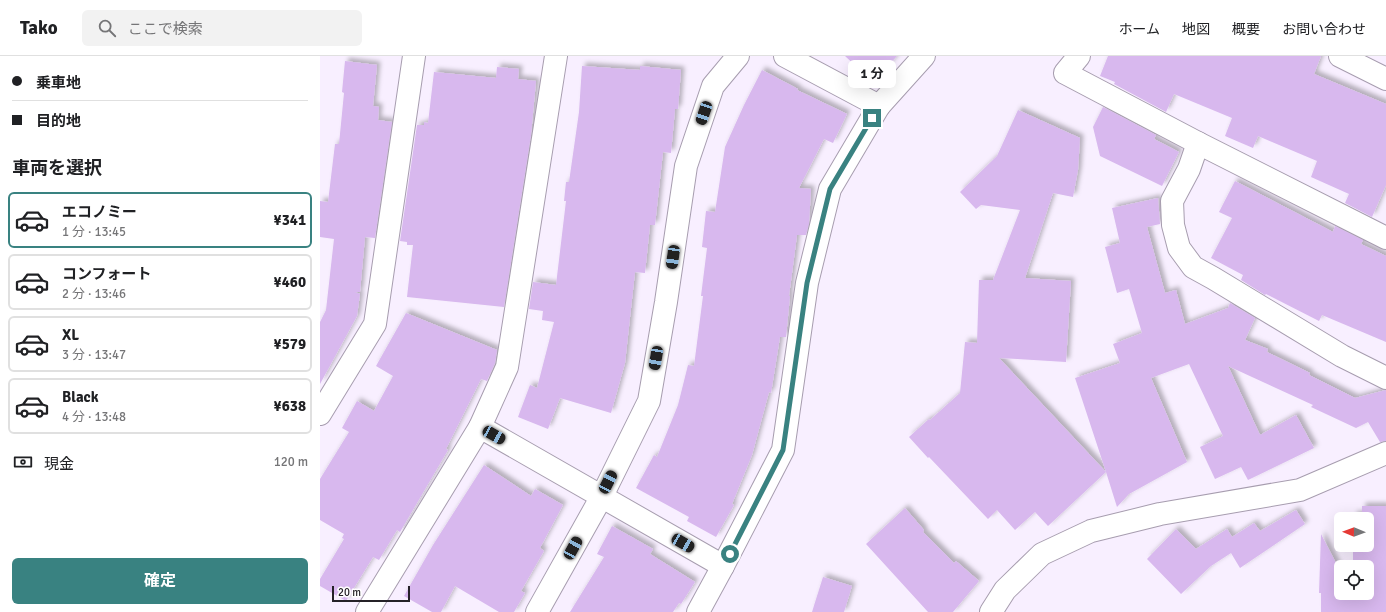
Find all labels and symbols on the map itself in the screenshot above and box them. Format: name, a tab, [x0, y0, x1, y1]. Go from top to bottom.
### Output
callout: 1 分	[848, 60, 896, 88]
car	[694, 100, 714, 126]
route end	[863, 109, 881, 127]
car	[665, 244, 681, 270]
car	[648, 345, 664, 371]
car	[481, 424, 507, 446]
car	[597, 469, 619, 495]
north arrow	[1334, 512, 1374, 552]
car	[670, 532, 696, 554]
car	[562, 535, 584, 561]
route start	[721, 545, 739, 563]
scale bar	[332, 584, 410, 603]

